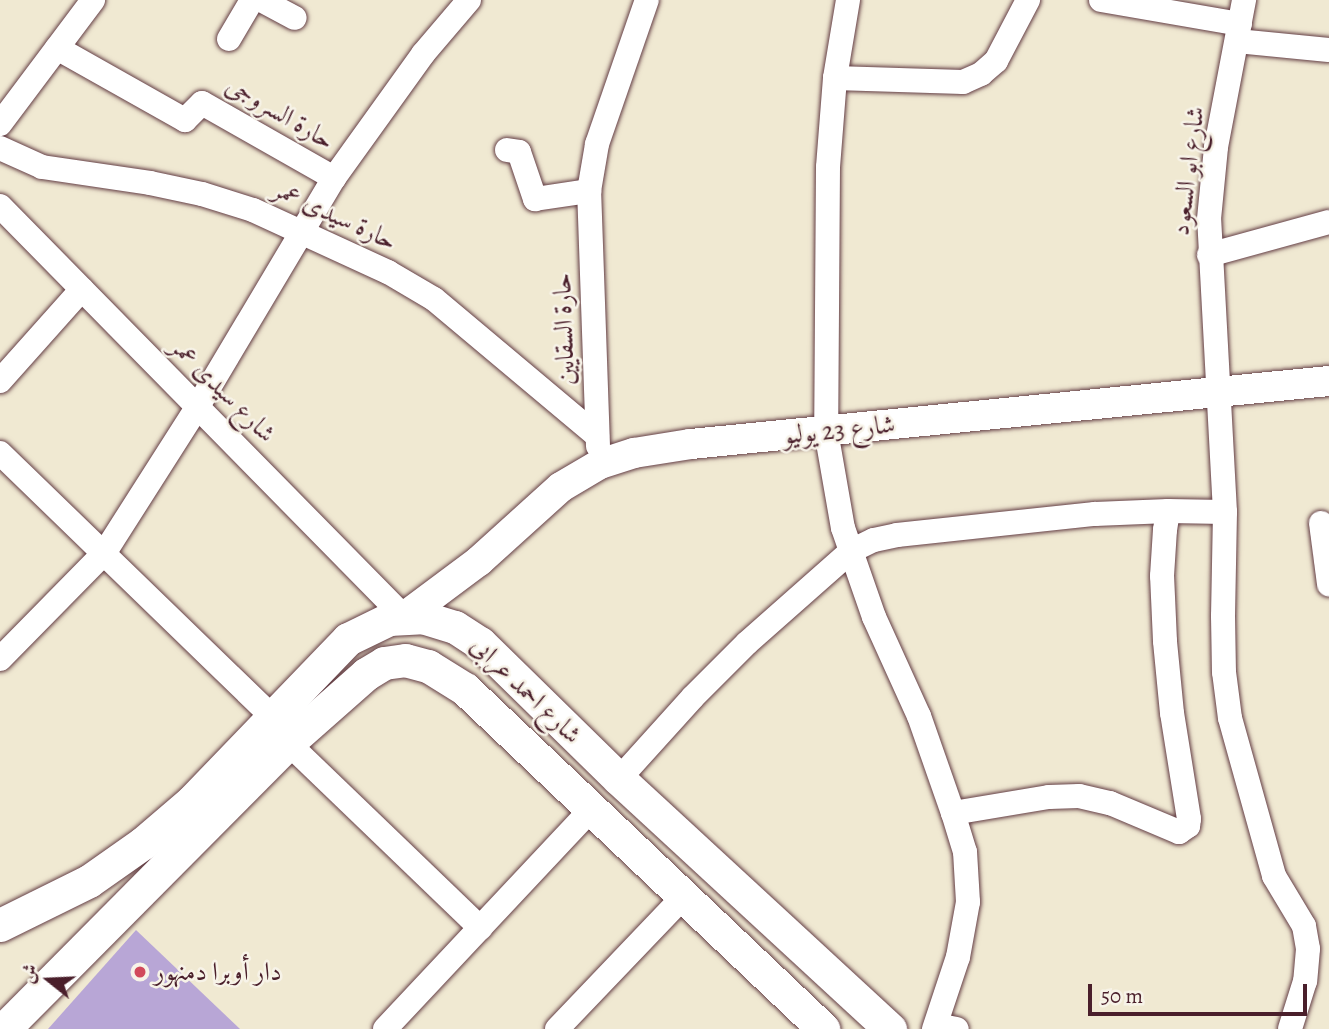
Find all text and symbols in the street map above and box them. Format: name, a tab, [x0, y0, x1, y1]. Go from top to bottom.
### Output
street label: حارة السروجى	[220, 69, 340, 157]
street label: شارع ابو السعود	[1165, 105, 1211, 237]
street label: حارة سيدى عمر	[268, 173, 402, 257]
street label: حارة السقايين	[546, 272, 582, 386]
street label: شارع سيدى عمر	[164, 331, 282, 449]
street label: شارع 23 يوليو	[781, 409, 897, 451]
street label: شارع احمد عرابى	[464, 630, 588, 750]
north arrow	[14, 945, 84, 1015]
place label: دار أوبرا دمنهور	[154, 956, 282, 988]
text: ش	[14, 961, 44, 987]
marker: دار أوبرا دمنهور	[132, 964, 148, 980]
scale bar	[1091, 970, 1310, 1014]
text: 50 m	[1101, 982, 1143, 1010]

